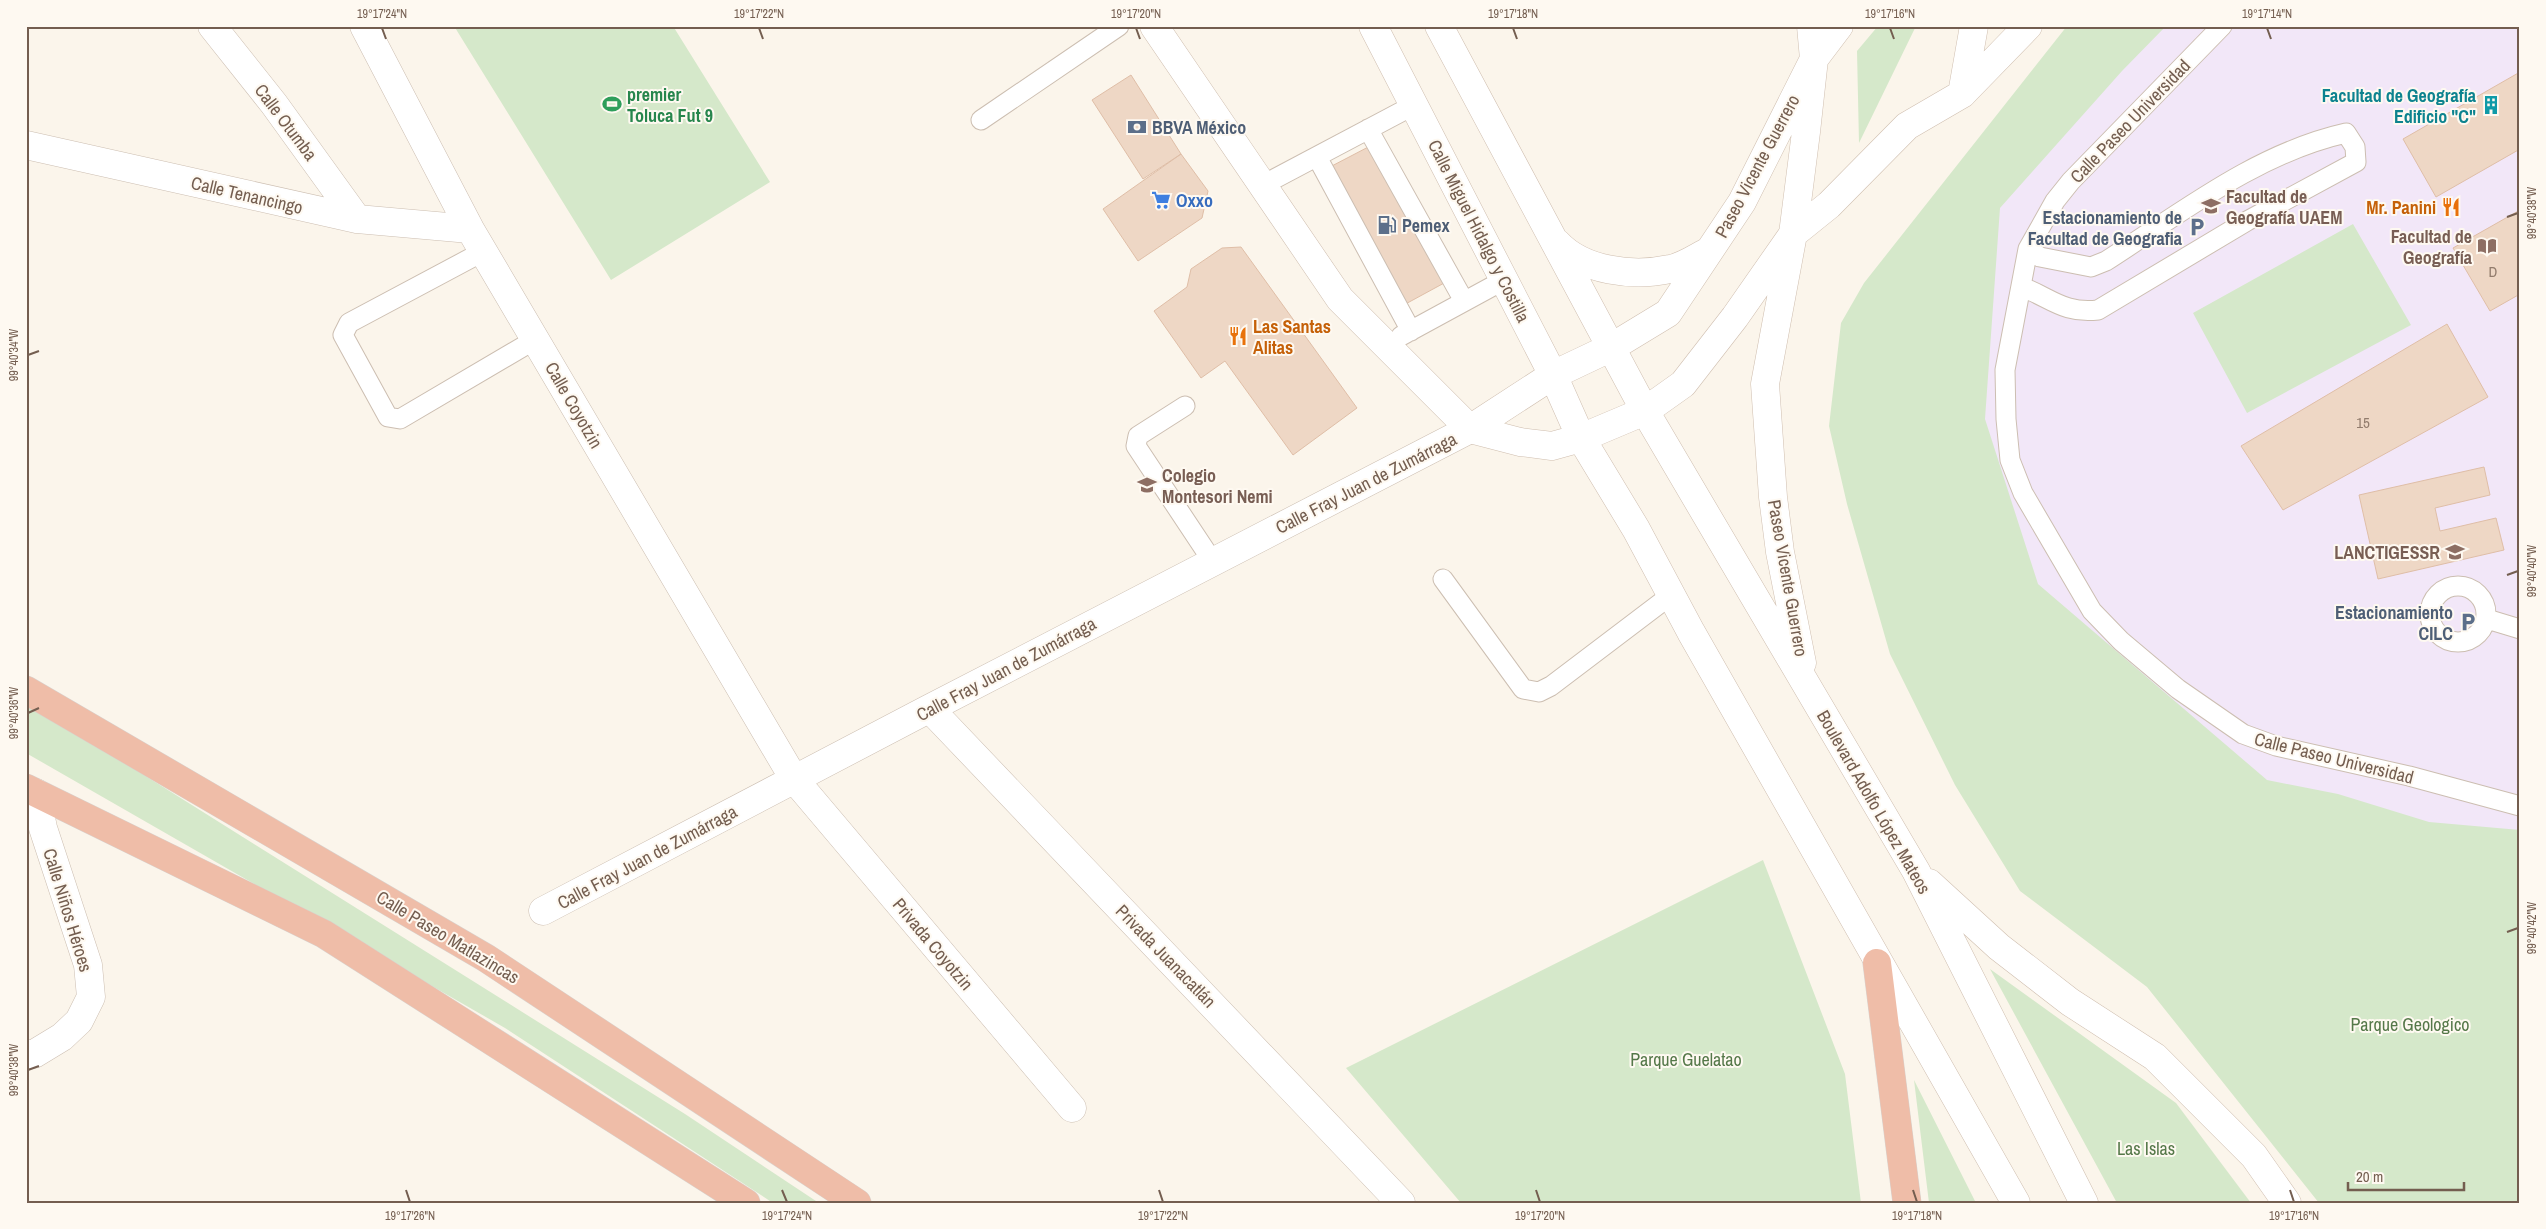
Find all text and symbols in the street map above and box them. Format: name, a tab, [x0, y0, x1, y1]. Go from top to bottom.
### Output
text: 19°17'24"N	[357, 6, 407, 22]
text: 19°17'22"N	[734, 6, 784, 22]
text: 19°17'20"N	[1111, 6, 1161, 22]
text: 19°17'18"N	[1488, 6, 1538, 22]
text: 19°17'16"N	[1865, 6, 1915, 22]
text: 19°17'14"N	[2242, 6, 2292, 22]
street label: Calle Paseo Universidad	[2064, 54, 2196, 188]
street label: Calle Otumba	[249, 78, 323, 166]
place label: premier Toluca Fut 9	[627, 82, 713, 128]
place label: Facultad de Geografía Edificio "C"	[2322, 83, 2477, 129]
street label: Paseo Vicente Guerrero	[1709, 90, 1805, 242]
sports icon: premier Toluca Fut 9	[601, 93, 623, 115]
building icon: Facultad de Geografía Edificio "C"	[2480, 94, 2502, 116]
place label: BBVA México	[1152, 115, 1246, 140]
bank icon: BBVA México	[1126, 116, 1148, 138]
street label: Calle Miguel Hidalgo y Costilla	[1422, 135, 1536, 327]
street label: Calle Tenancingo	[189, 170, 305, 220]
place label: Facultad de Geografía UAEM	[2226, 184, 2342, 230]
text: 99°40'38"W	[2524, 186, 2540, 239]
place label: Oxxo	[1176, 188, 1213, 213]
supermarket icon: Oxxo	[1150, 189, 1172, 211]
school or university icon: Facultad de Geografía UAEM	[2200, 195, 2222, 217]
place label: Mr. Panini	[2366, 195, 2436, 220]
restaurant icon: Mr. Panini	[2440, 196, 2462, 218]
place label: Estacionamiento de Facultad de Geografia	[2028, 205, 2183, 251]
place label: Pemex	[1402, 213, 1450, 238]
fuel station icon: Pemex	[1376, 214, 1398, 236]
parking icon: Estacionamiento de Facultad de Geografia	[2186, 216, 2208, 238]
place label: Facultad de Geografía	[2391, 224, 2473, 270]
library icon: Facultad de Geografía	[2476, 235, 2498, 257]
house number: D	[2489, 261, 2498, 282]
place label: Las Santas Alitas	[1253, 314, 1331, 360]
restaurant icon: Las Santas Alitas	[1227, 325, 1249, 347]
text: 99°40'34"W	[6, 328, 22, 381]
street label: Calle Coyotzin	[539, 357, 609, 453]
house number: 15	[2356, 412, 2370, 433]
street label: Calle Fray Juan de Zumárraga	[1271, 426, 1461, 540]
place label: Colegio Montesori Nemi	[1162, 463, 1273, 509]
school or university icon: Colegio Montesori Nemi	[1136, 474, 1158, 496]
street label: Paseo Vicente Guerrero	[1762, 498, 1814, 658]
place label: LANCTIGESSR	[2334, 540, 2440, 565]
school or university icon: LANCTIGESSR	[2444, 541, 2466, 563]
text: 99°40'40"W	[2524, 544, 2540, 597]
place label: Estacionamiento CILC	[2335, 600, 2453, 646]
street label: Calle Fray Juan de Zumárraga	[912, 611, 1100, 727]
parking icon: Estacionamiento CILC	[2457, 611, 2479, 633]
text: 99°40'36"W	[6, 686, 22, 739]
street label: Boulevard Adolfo López Mateos	[1811, 706, 1937, 898]
street label: Calle Paseo Universidad	[2252, 726, 2416, 790]
street label: Calle Fray Juan de Zumárraga	[553, 799, 741, 915]
street label: Calle Niños Héroes	[37, 845, 99, 975]
street label: Calle Paseo Matlazincas	[372, 884, 524, 990]
street label: Privada Coyotzin	[887, 893, 979, 995]
street label: Privada Juanacatlán	[1110, 899, 1222, 1013]
text: 99°40'42"W	[2524, 901, 2540, 954]
park label: Parque Geologico	[2351, 1012, 2469, 1037]
text: 99°40'38"W	[6, 1043, 22, 1096]
park label: Parque Guelatao	[1630, 1047, 1742, 1072]
park label: Las Islas	[2117, 1136, 2175, 1161]
scale bar	[2348, 1159, 2465, 1191]
text: 20 m	[2356, 1166, 2383, 1187]
text: 19°17'26"N	[385, 1208, 435, 1224]
text: 19°17'24"N	[762, 1208, 812, 1224]
text: 19°17'22"N	[1138, 1208, 1188, 1224]
text: 19°17'20"N	[1515, 1208, 1565, 1224]
text: 19°17'18"N	[1892, 1208, 1942, 1224]
text: 19°17'16"N	[2269, 1208, 2319, 1224]

